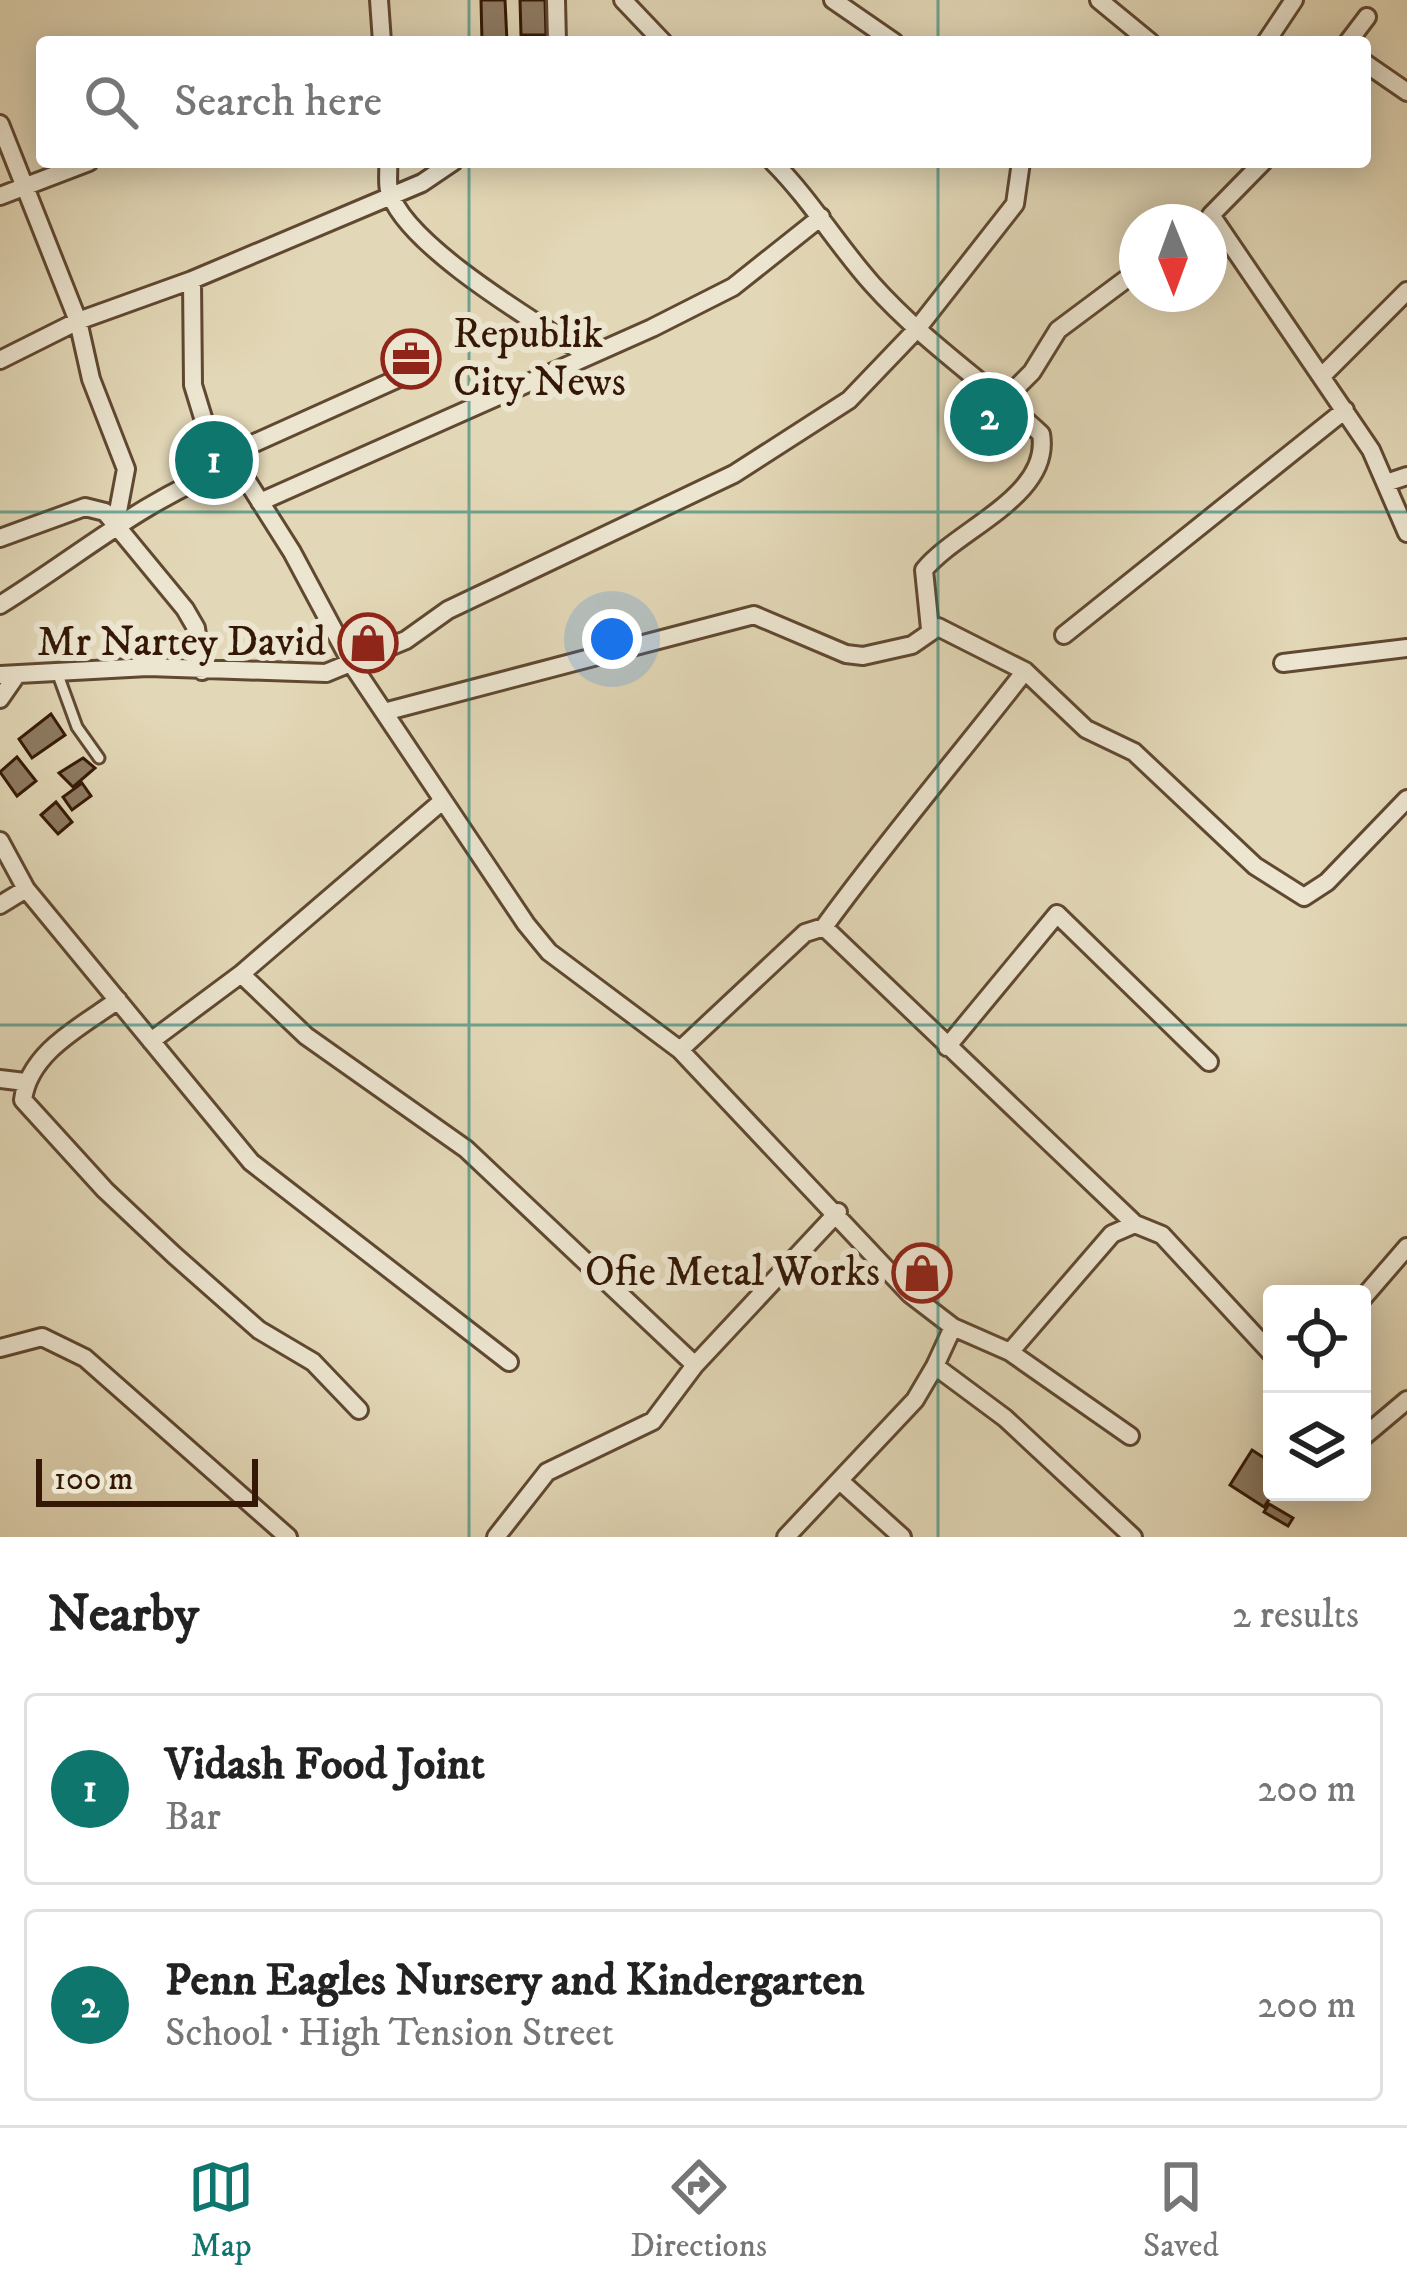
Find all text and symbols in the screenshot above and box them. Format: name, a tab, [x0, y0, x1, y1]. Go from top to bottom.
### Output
search box	[36, 36, 1371, 168]
icon: search	[78, 69, 144, 135]
text: Search here	[174, 74, 382, 130]
north arrow	[1119, 204, 1227, 312]
place label: Republik City News	[453, 309, 626, 409]
office icon: Republik City News	[380, 328, 442, 390]
pin: 2	[950, 372, 1028, 462]
pin: 1	[175, 415, 253, 505]
your location	[582, 609, 642, 669]
shop icon: Mr Nartey David	[337, 612, 399, 674]
place label: Mr Nartey David	[37, 617, 326, 669]
shop icon: Ofie Metal Works	[891, 1242, 953, 1304]
place label: Ofie Metal Works	[585, 1247, 880, 1299]
map controls	[1263, 1285, 1371, 1501]
button: locate	[1263, 1285, 1371, 1393]
button: layers	[1263, 1393, 1371, 1501]
scale bar	[36, 1453, 258, 1506]
text: 100 m	[54, 1459, 133, 1500]
text: Nearby	[48, 1583, 199, 1647]
text: 2 results	[1232, 1591, 1359, 1640]
text: Vidash Food Joint	[165, 1737, 485, 1793]
text: 1	[83, 1765, 97, 1814]
text: 200 m	[1257, 1765, 1356, 1814]
text: Bar	[165, 1793, 221, 1842]
text: Penn Eagles Nursery and Kindergarten	[165, 1953, 865, 2009]
text: 2	[80, 1981, 100, 2030]
text: 200 m	[1257, 1981, 1356, 2030]
text: School · High Tension Street	[165, 2009, 614, 2058]
tab: Map	[188, 2154, 254, 2267]
tab: Directions	[630, 2154, 767, 2267]
tab: Saved	[1143, 2154, 1219, 2267]

